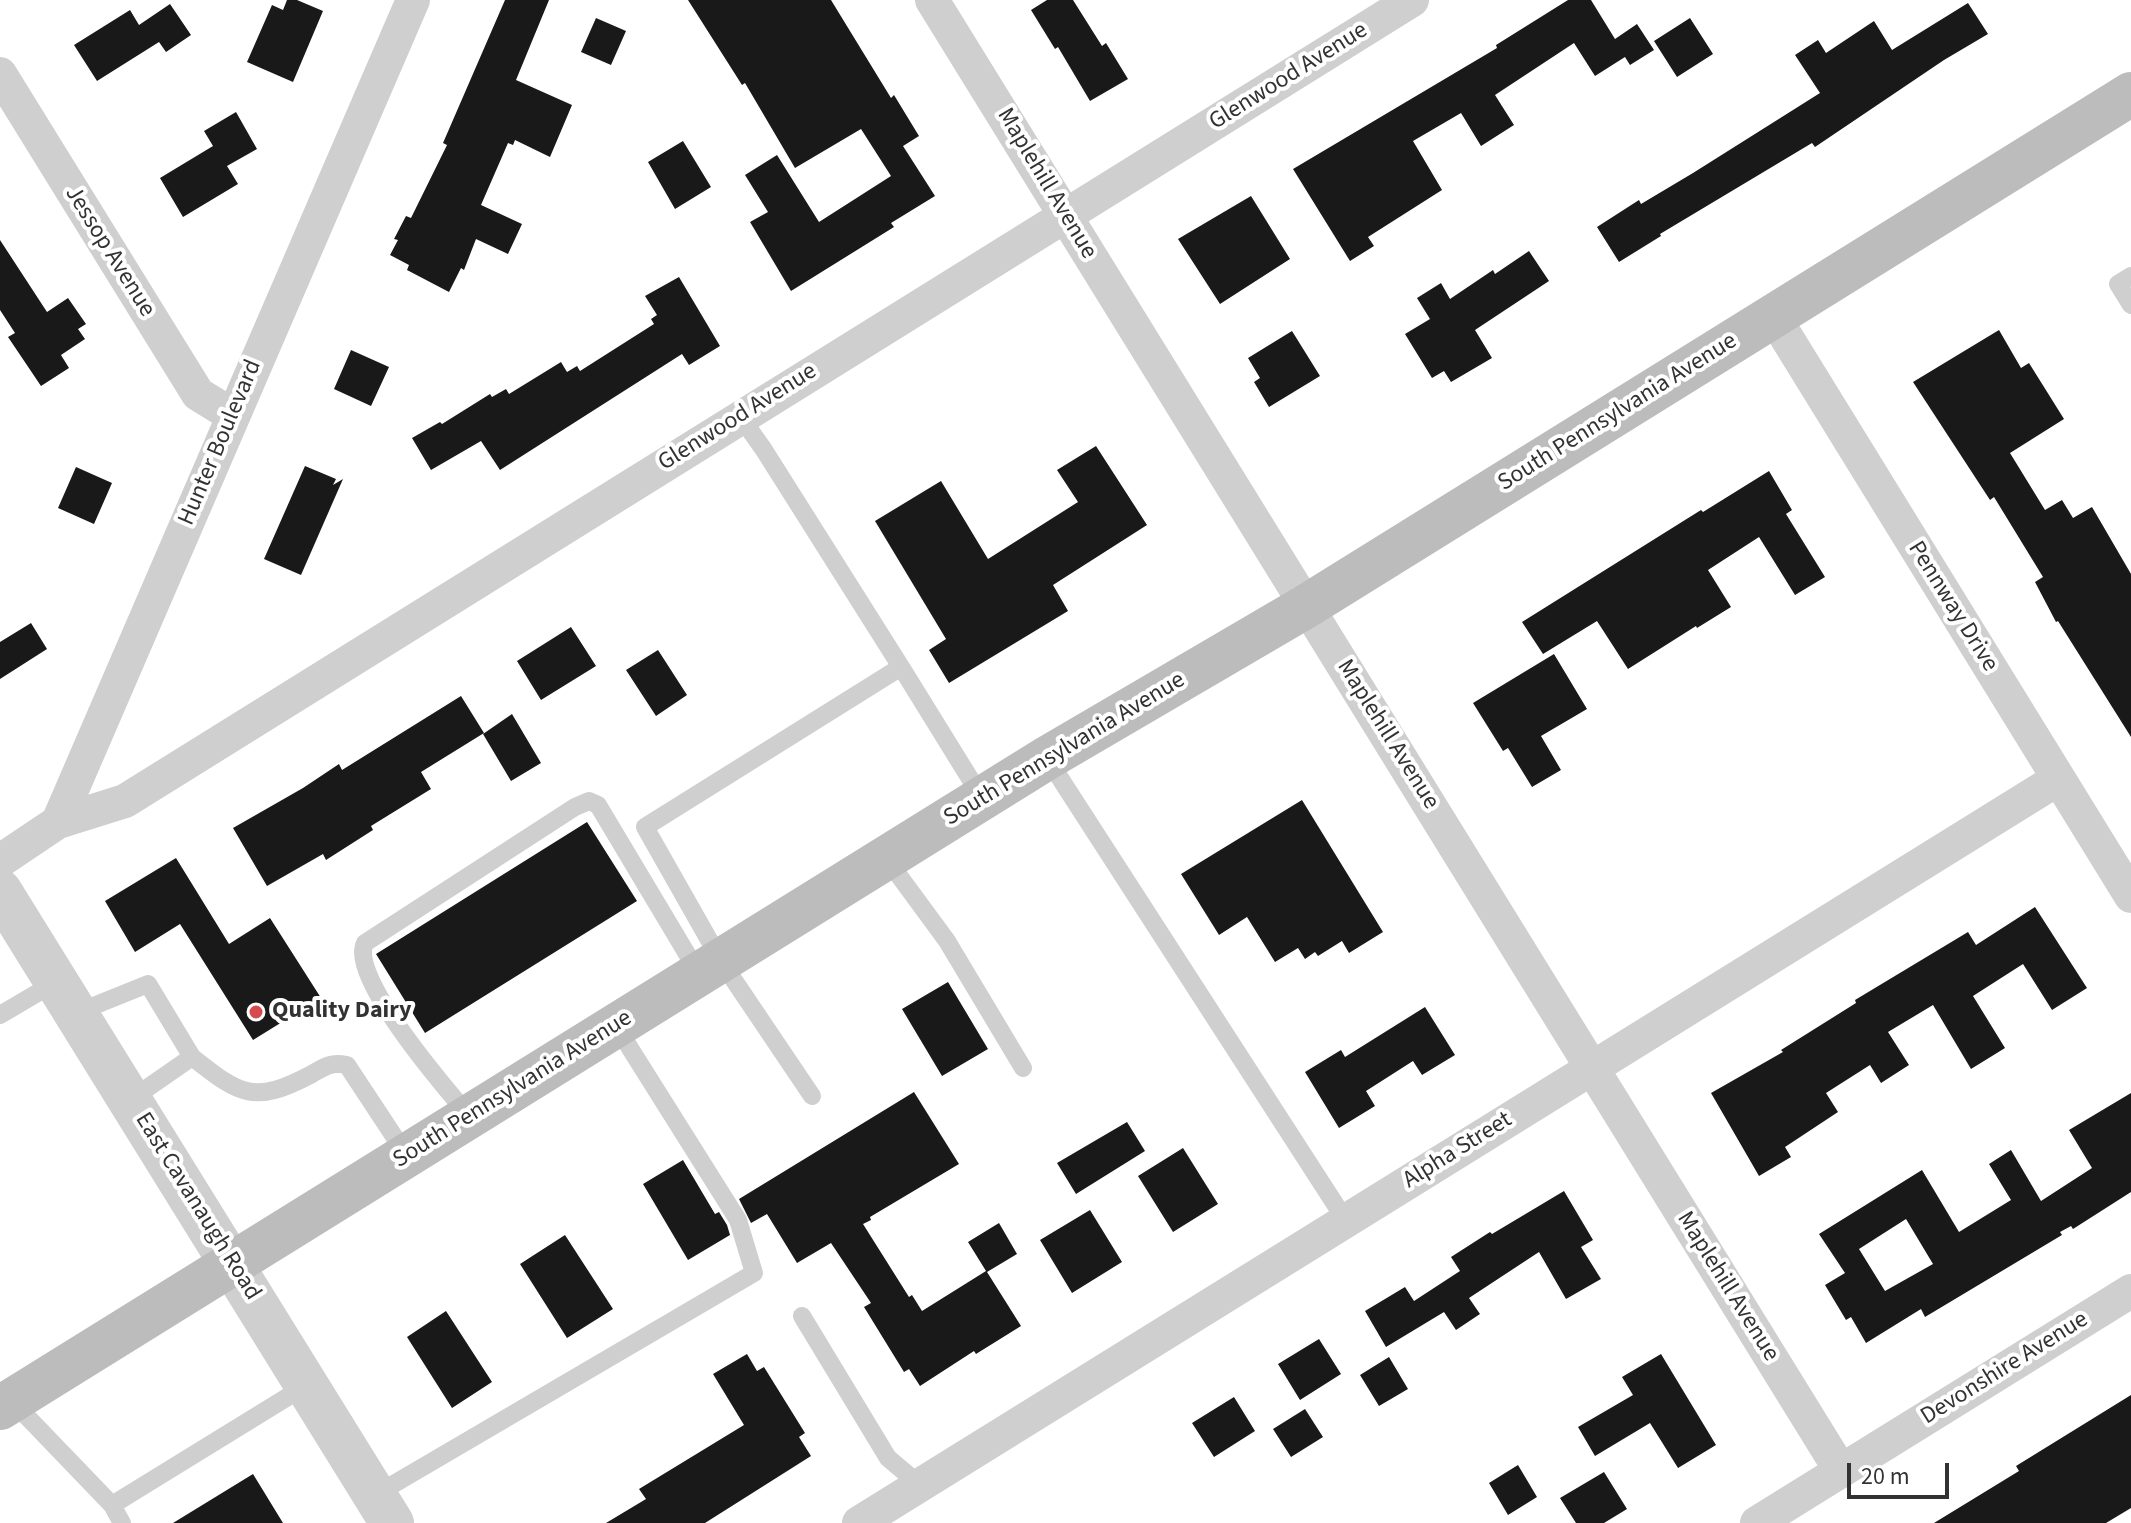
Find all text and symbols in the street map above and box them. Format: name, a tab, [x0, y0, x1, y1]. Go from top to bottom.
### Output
street label: Glenwood Avenue	[1205, 17, 1373, 137]
street label: Maplehill Avenue	[990, 103, 1102, 265]
street label: Jessop Avenue	[57, 181, 161, 323]
street label: South Pennsylvania Avenue	[1493, 328, 1743, 498]
street label: Hunter Boulevard	[173, 356, 269, 530]
street label: Glenwood Avenue	[654, 358, 822, 478]
street label: Pennway Drive	[1900, 536, 2004, 678]
street label: Maplehill Avenue	[1330, 655, 1444, 815]
street label: South Pennsylvania Avenue	[939, 667, 1191, 833]
place label: Quality Dairy	[272, 998, 411, 1026]
marker: Quality Dairy	[247, 1003, 265, 1021]
street label: South Pennsylvania Avenue	[388, 1005, 638, 1175]
street label: Alpha Street	[1398, 1106, 1518, 1196]
street label: East Cavanaugh Road	[128, 1108, 266, 1306]
street label: Maplehill Avenue	[1670, 1207, 1784, 1367]
street label: Devonshire Avenue	[1916, 1306, 2094, 1432]
scale bar	[1851, 1447, 1953, 1497]
text: 20 m	[1861, 1459, 1910, 1494]

